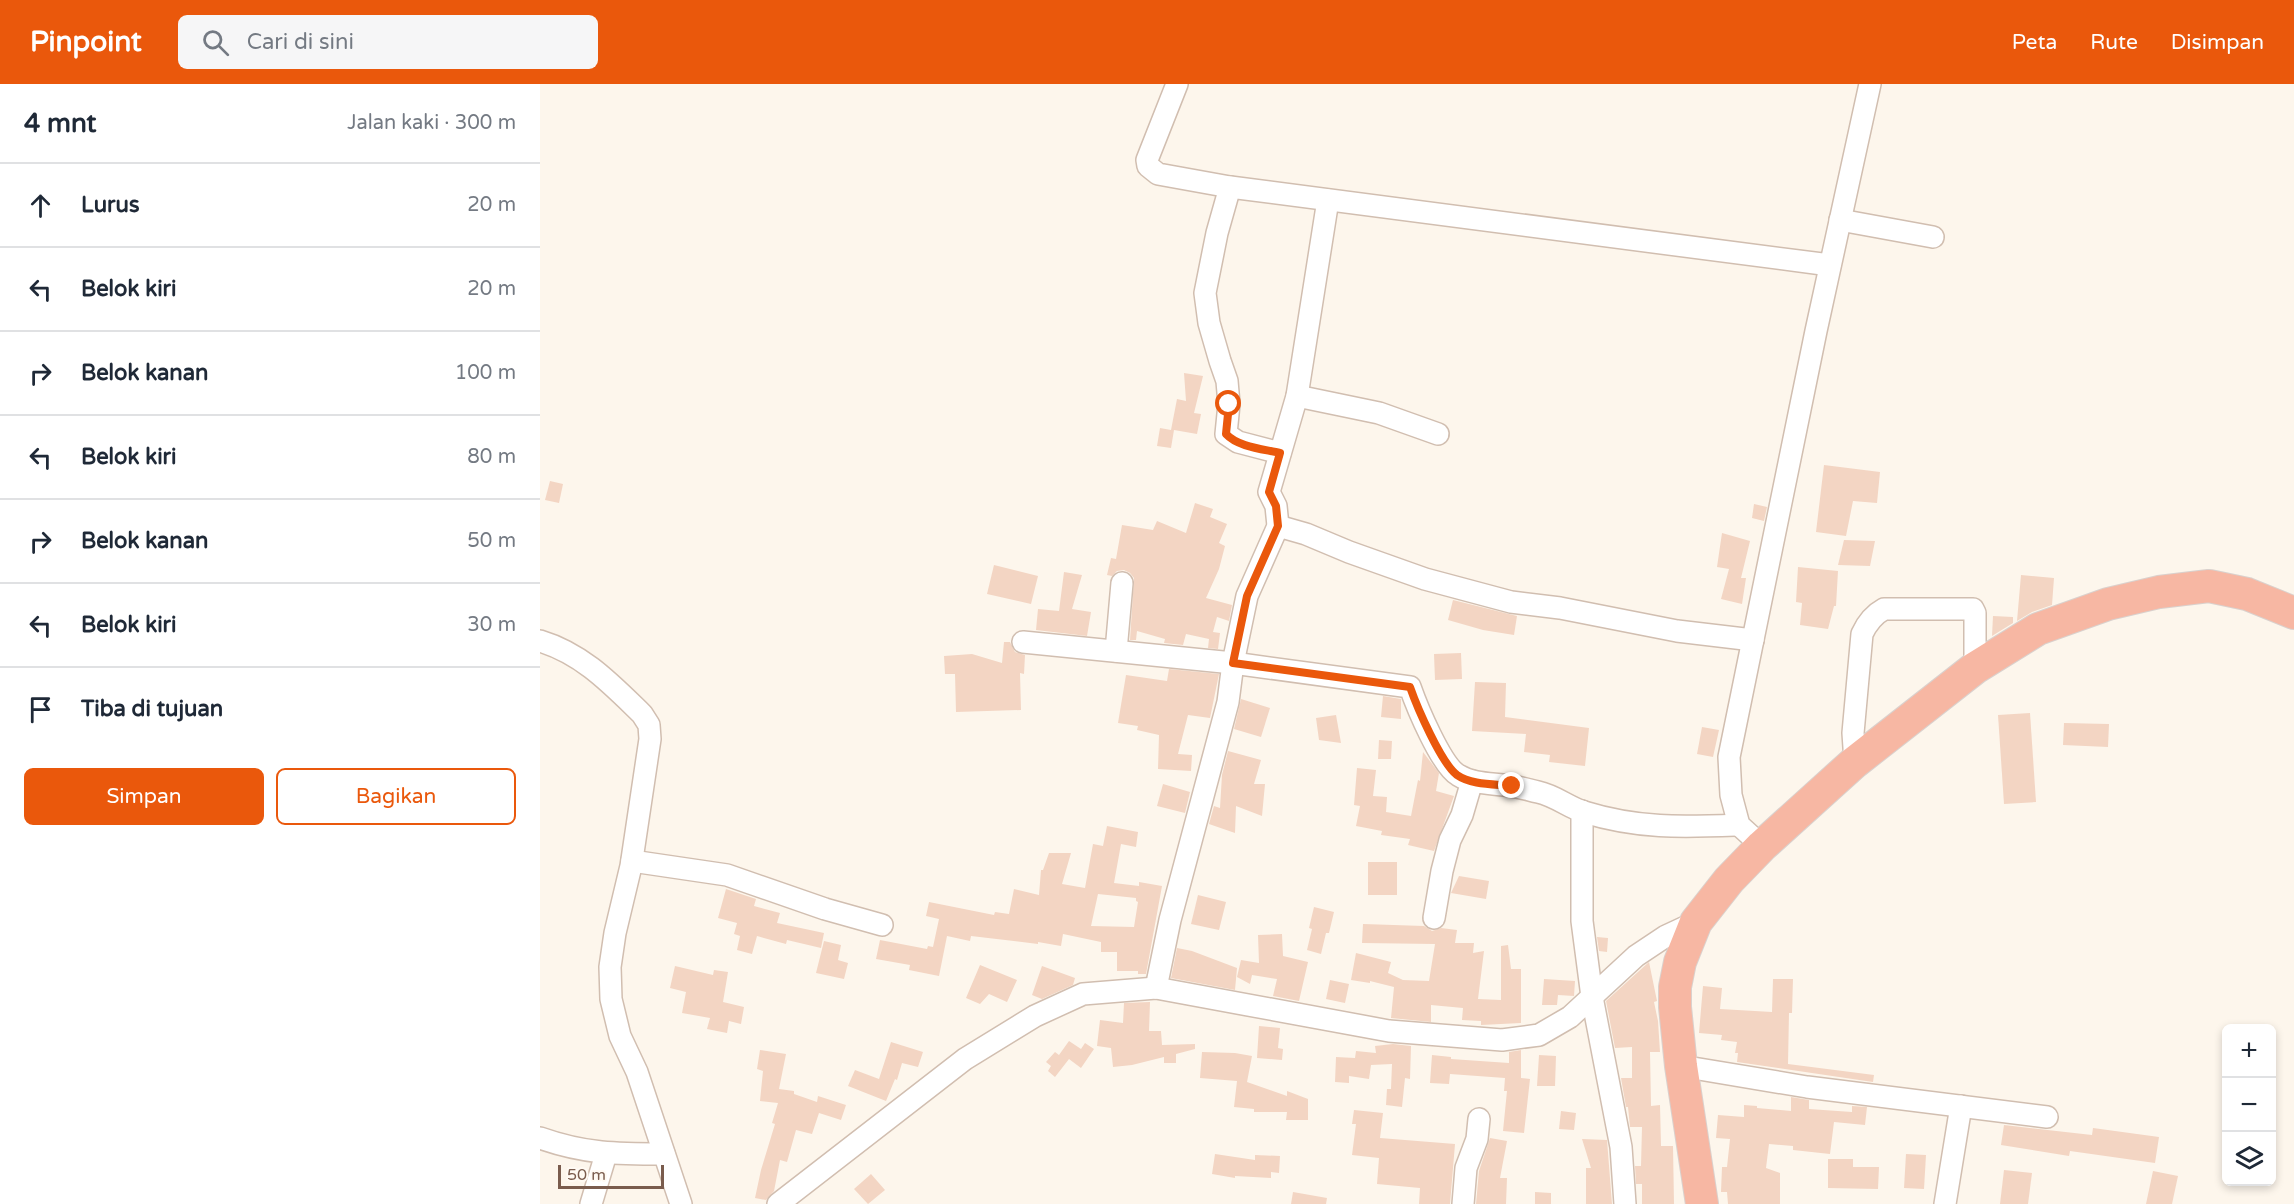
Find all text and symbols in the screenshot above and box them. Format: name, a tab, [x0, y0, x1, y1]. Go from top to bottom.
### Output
search box	[178, 15, 598, 69]
text: Pinpoint	[30, 25, 142, 59]
icon: search	[199, 26, 232, 59]
text: Cari di sini	[247, 29, 354, 55]
text: Peta	[2012, 30, 2057, 55]
text: Rute	[2090, 30, 2138, 55]
text: Disimpan	[2171, 30, 2264, 55]
text: 4 mnt	[24, 108, 96, 139]
text: Jalan kaki · 300 m	[347, 111, 516, 135]
icon: ahead	[24, 189, 57, 222]
text: Lurus	[81, 192, 139, 218]
text: 20 m	[467, 193, 516, 217]
icon: left	[24, 273, 57, 306]
text: Belok kiri	[81, 276, 177, 302]
text: 20 m	[467, 277, 516, 301]
icon: right	[24, 357, 57, 390]
text: Belok kanan	[81, 360, 208, 386]
text: 100 m	[455, 361, 516, 385]
route start	[1215, 390, 1241, 416]
icon: left	[24, 441, 57, 474]
text: Belok kiri	[81, 444, 177, 470]
text: 80 m	[467, 445, 516, 469]
icon: right	[24, 525, 57, 558]
text: Belok kanan	[81, 528, 208, 554]
text: 50 m	[467, 529, 516, 553]
icon: left	[24, 609, 57, 642]
text: Belok kiri	[81, 612, 177, 638]
text: 30 m	[467, 613, 516, 637]
icon: arrive	[24, 693, 57, 726]
text: Tiba di tujuan	[81, 696, 223, 722]
button: Simpan	[24, 768, 264, 825]
button: Bagikan	[276, 768, 516, 825]
route end	[1498, 772, 1524, 798]
map controls	[2222, 1024, 2276, 1186]
button: +	[2222, 1024, 2276, 1078]
button: −	[2222, 1078, 2276, 1132]
button: layers	[2222, 1132, 2276, 1186]
scale bar	[558, 1162, 664, 1190]
text: 50 m	[567, 1165, 606, 1185]

